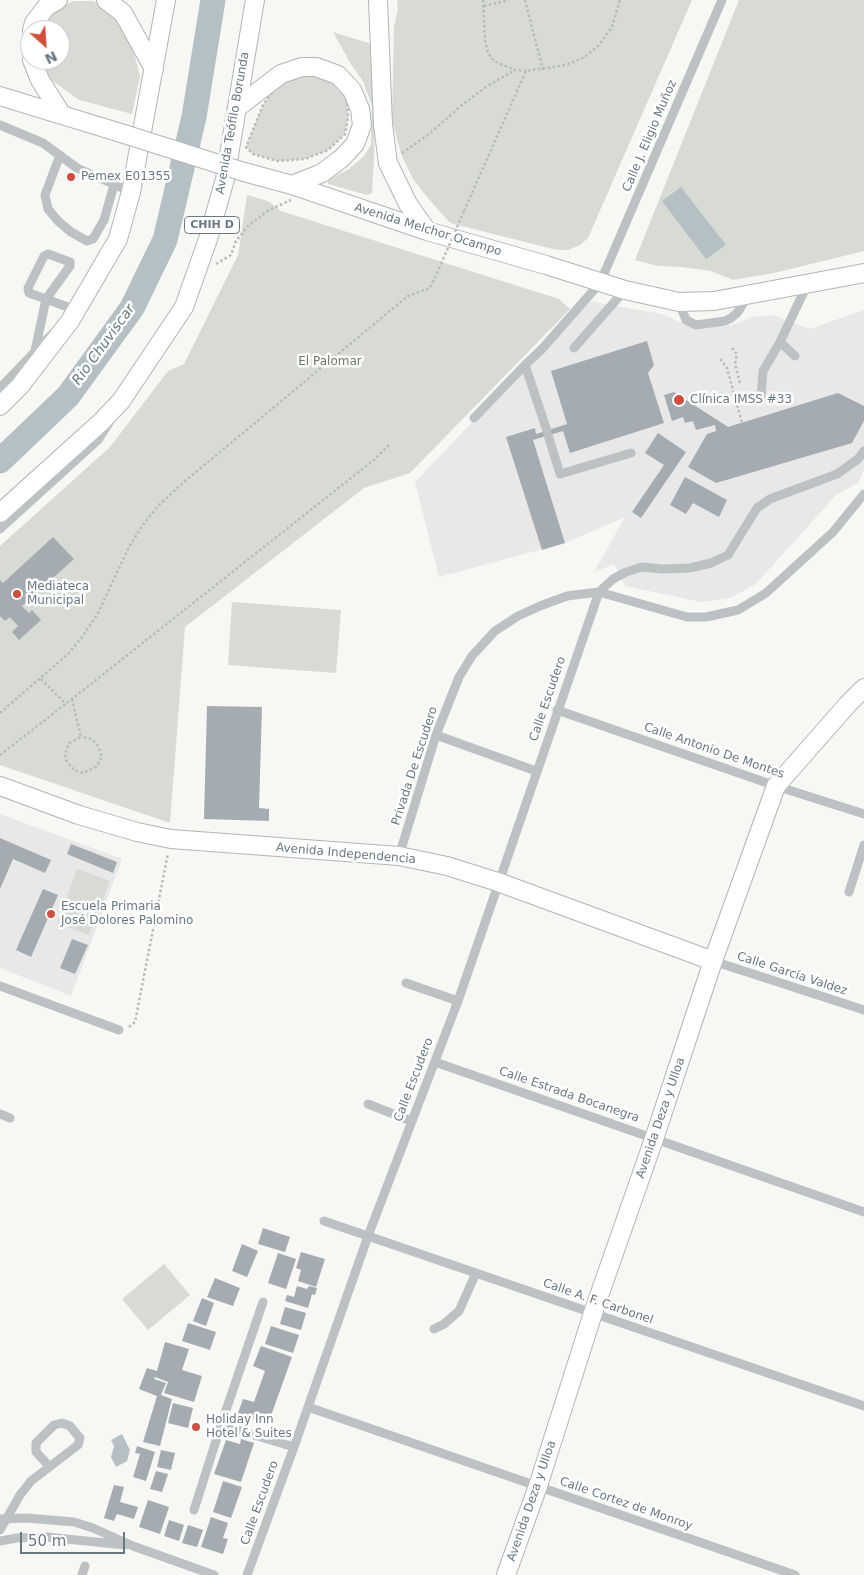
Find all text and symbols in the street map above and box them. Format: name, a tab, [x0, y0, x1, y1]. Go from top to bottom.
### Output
north arrow	[20, 20, 70, 70]
text: N	[42, 48, 60, 67]
street label: Avenida Teófilo Borunda	[213, 51, 253, 195]
street label: Calle J. Eligio Muñoz	[620, 78, 680, 194]
place label: Pemex E01355	[81, 170, 171, 184]
marker: Pemex E01355	[65, 171, 77, 183]
street label: Avenida Melchor Ocampo	[353, 201, 503, 259]
road number: CHIH D	[184, 216, 240, 234]
water label: Rio Chuviscar	[69, 301, 139, 389]
park label: El Palomar	[298, 355, 362, 369]
marker: Clínica IMSS #33	[672, 393, 686, 407]
place label: Clínica IMSS #33	[690, 393, 792, 407]
place label: Mediateca Municipal	[27, 580, 89, 608]
marker: Mediateca Municipal	[11, 588, 23, 600]
street label: Calle Escudero	[527, 655, 569, 743]
street label: Privada De Escudero	[389, 705, 441, 827]
street label: Calle Antonio De Montes	[642, 720, 786, 782]
street label: Avenida Independencia	[275, 841, 417, 867]
place label: Escuela Primaria José Dolores Palomino	[61, 900, 193, 928]
marker: Escuela Primaria José Dolores Palomino	[45, 908, 57, 920]
street label: Calle García Valdez	[735, 949, 849, 999]
street label: Calle Escudero	[391, 1036, 437, 1124]
street label: Avenida Deza y Ulloa	[634, 1056, 688, 1180]
street label: Calle Estrada Bocanegra	[497, 1064, 641, 1126]
street label: Calle A. F. Carbonel	[541, 1276, 655, 1328]
place label: Holiday Inn Hotel & Suites	[206, 1413, 292, 1441]
marker: Holiday Inn Hotel & Suites	[190, 1421, 202, 1433]
street label: Avenida Deza y Ulloa	[505, 1439, 559, 1563]
street label: Calle Escudero	[238, 1459, 282, 1547]
street label: Calle Cortez de Monroy	[558, 1474, 694, 1534]
scale bar	[22, 1522, 128, 1554]
text: 50 m	[28, 1532, 66, 1550]

